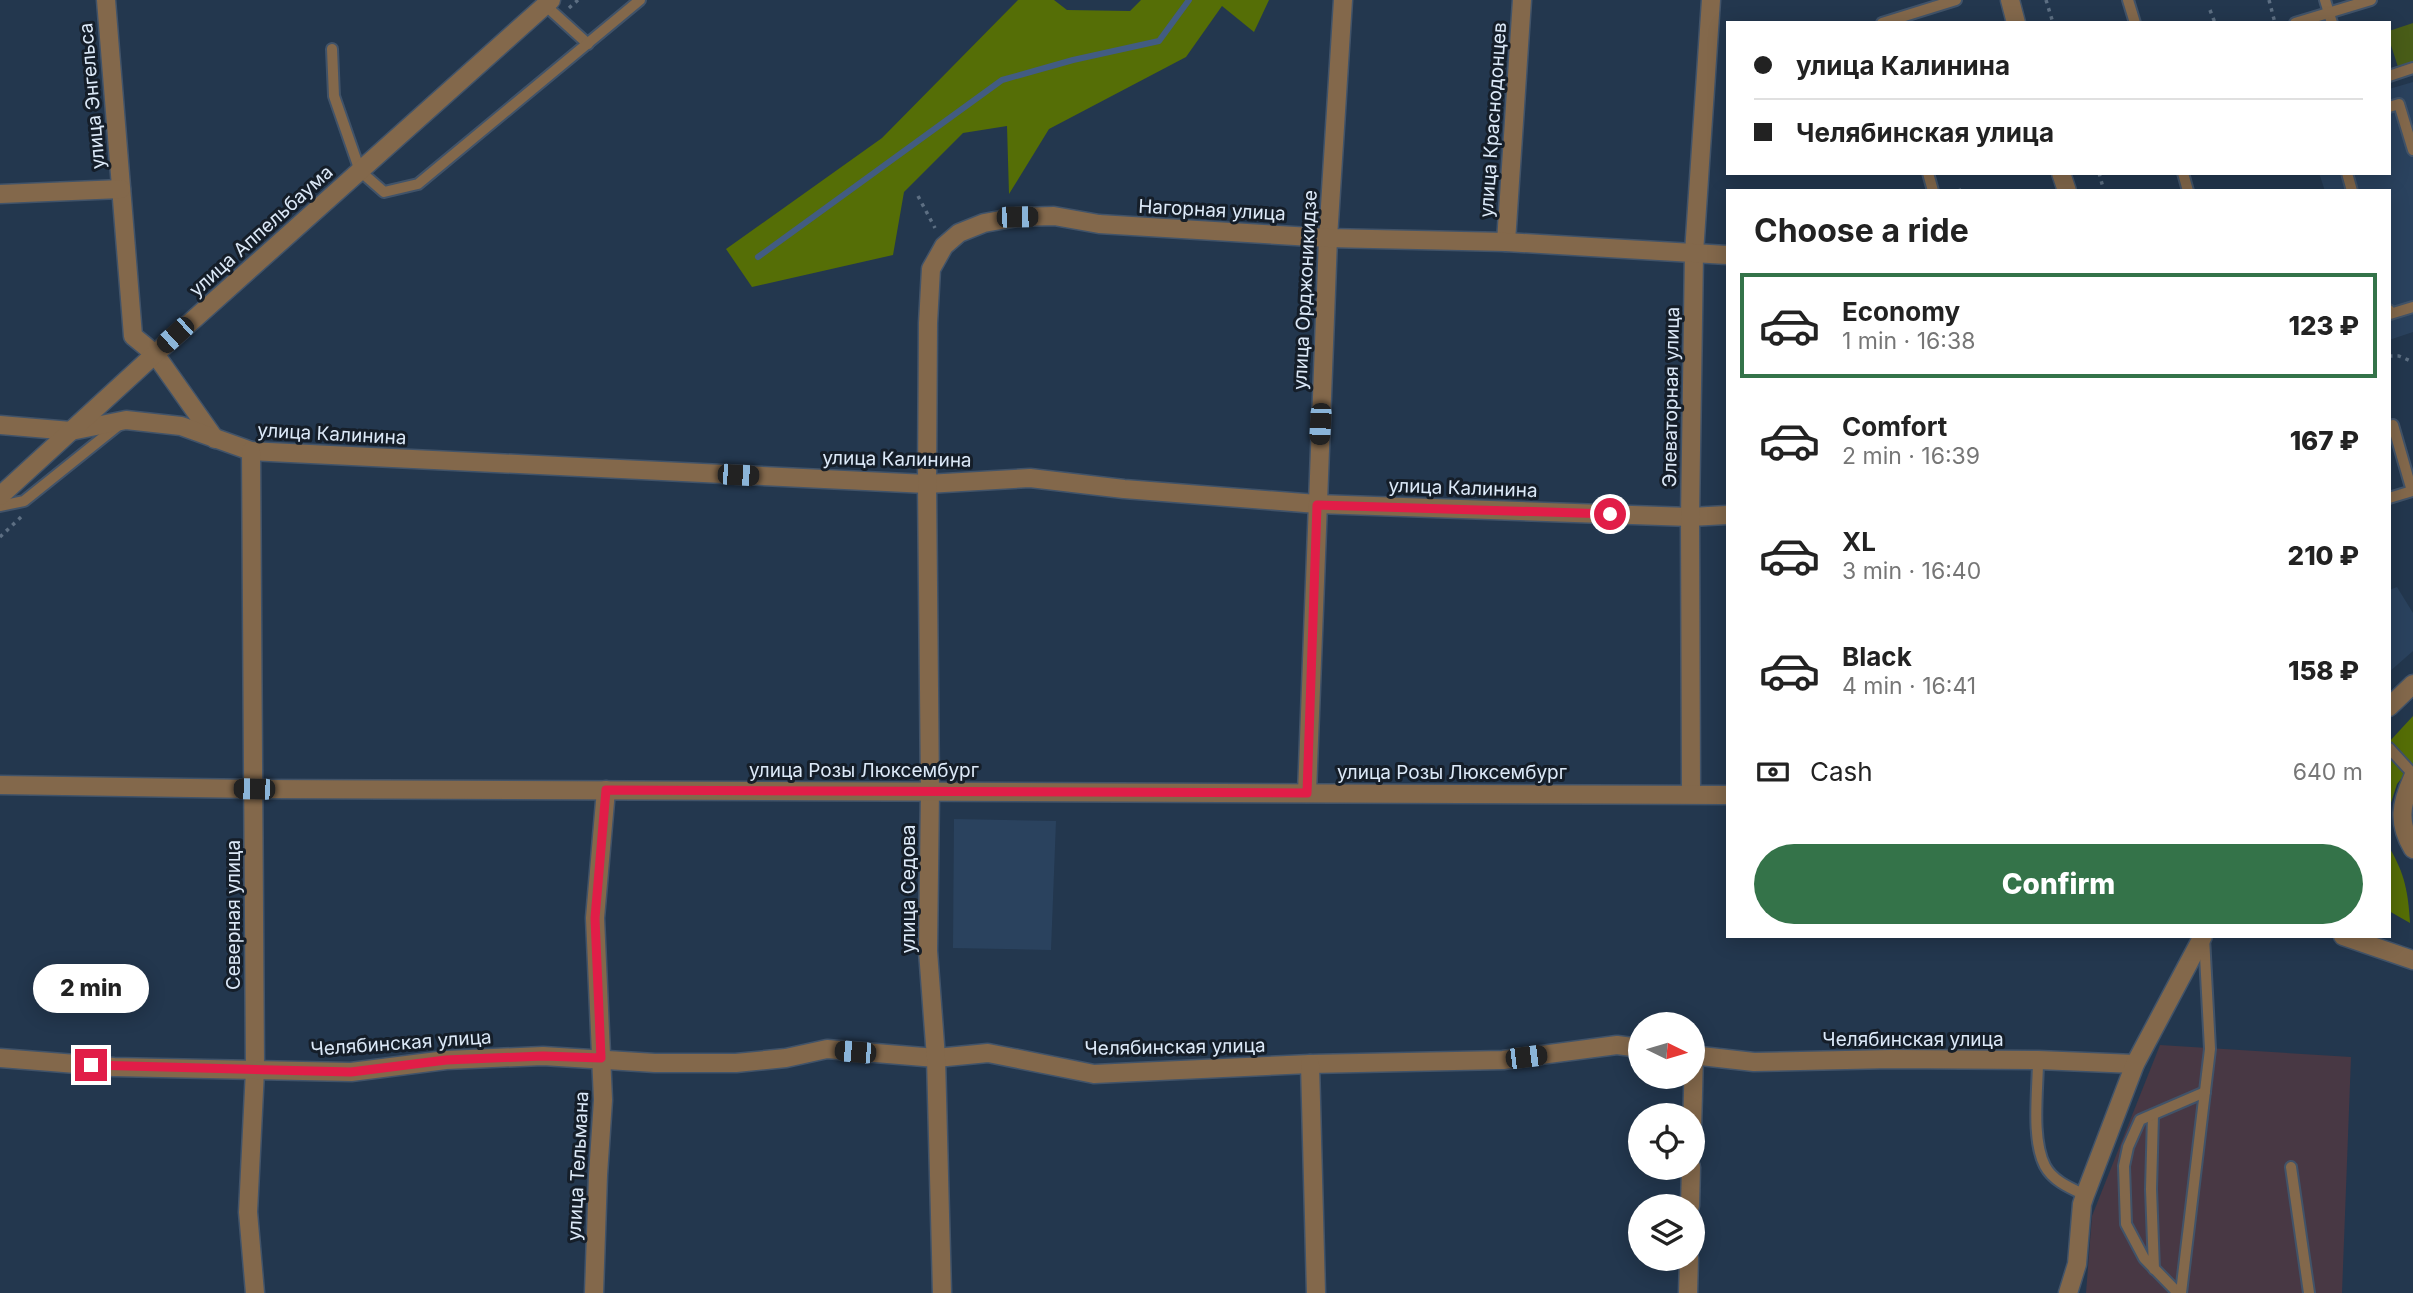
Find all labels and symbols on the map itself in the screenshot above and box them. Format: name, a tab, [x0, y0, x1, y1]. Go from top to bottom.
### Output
street label: улица Энгельса	[74, 22, 110, 170]
street label: улица Краснодонцев	[1475, 22, 1511, 218]
street label: улица Аппельбаума	[185, 161, 337, 301]
street label: улица Орджоникидзе	[1288, 189, 1322, 391]
street label: Нагорная улица	[1138, 195, 1286, 225]
car	[996, 206, 1039, 228]
street label: Элеваторная улица	[1658, 307, 1684, 487]
car	[153, 313, 198, 357]
car	[1309, 402, 1332, 446]
street label: улица Калинина	[257, 419, 407, 449]
street label: улица Калинина	[822, 446, 972, 472]
car	[717, 463, 760, 487]
street label: улица Калинина	[1388, 474, 1538, 502]
route start	[1594, 498, 1626, 530]
street label: улица Розы Люксембург	[749, 759, 979, 782]
street label: улица Розы Люксембург	[1337, 761, 1567, 784]
car	[233, 778, 276, 800]
street label: улица Седова	[897, 824, 920, 954]
street label: Северная улица	[222, 840, 245, 990]
callout: 2 min	[33, 964, 149, 1012]
north arrow	[1628, 1012, 1704, 1088]
street label: Челябинская улица	[310, 1025, 492, 1061]
street label: Челябинская улица	[1822, 1028, 2004, 1051]
street label: Челябинская улица	[1084, 1034, 1266, 1060]
car	[834, 1040, 877, 1064]
car	[1504, 1044, 1549, 1070]
route end	[75, 1049, 107, 1081]
street label: улица Тельмана	[563, 1091, 593, 1241]

